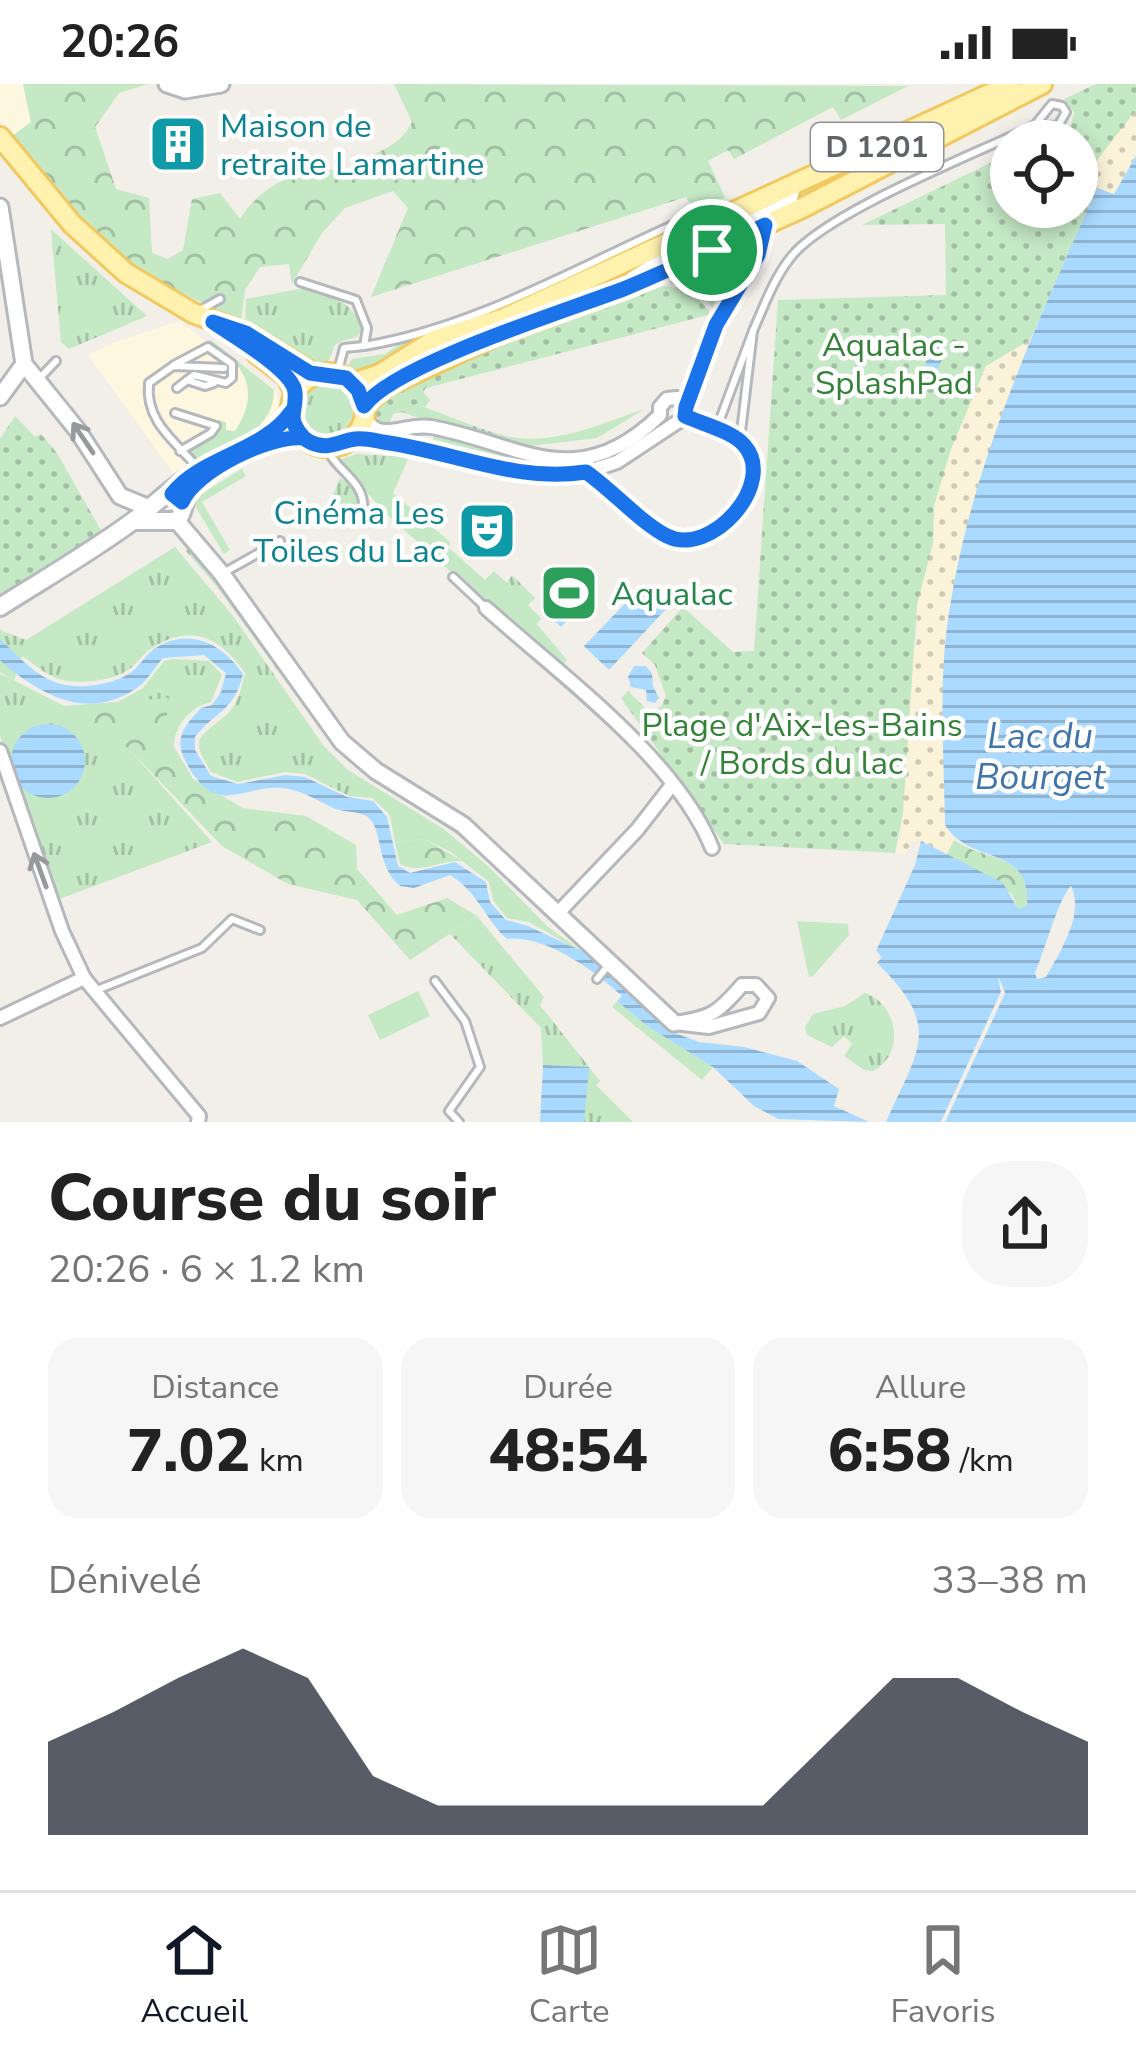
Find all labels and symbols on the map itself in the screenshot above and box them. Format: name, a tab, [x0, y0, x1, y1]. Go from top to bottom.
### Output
place label: Maison de retraite Lamartine	[220, 104, 484, 187]
building icon: Maison de retraite Lamartine	[147, 113, 209, 175]
road number: D 1201	[811, 123, 943, 171]
pin	[661, 199, 763, 301]
park label: Aqualac - SplashPad	[815, 323, 973, 406]
one-way arrow	[71, 422, 96, 456]
place label: Cinéma Les Toiles du Lac	[253, 491, 445, 574]
theatre icon: Cinéma Les Toiles du Lac	[456, 500, 518, 562]
sports icon: Aqualac	[538, 562, 600, 624]
place label: Aqualac	[611, 572, 733, 617]
park label: Plage d'Aix-les-Bains / Bords du lac	[641, 703, 963, 786]
water label: Lac du Bourget	[975, 712, 1106, 802]
one-way arrow	[28, 852, 49, 889]

